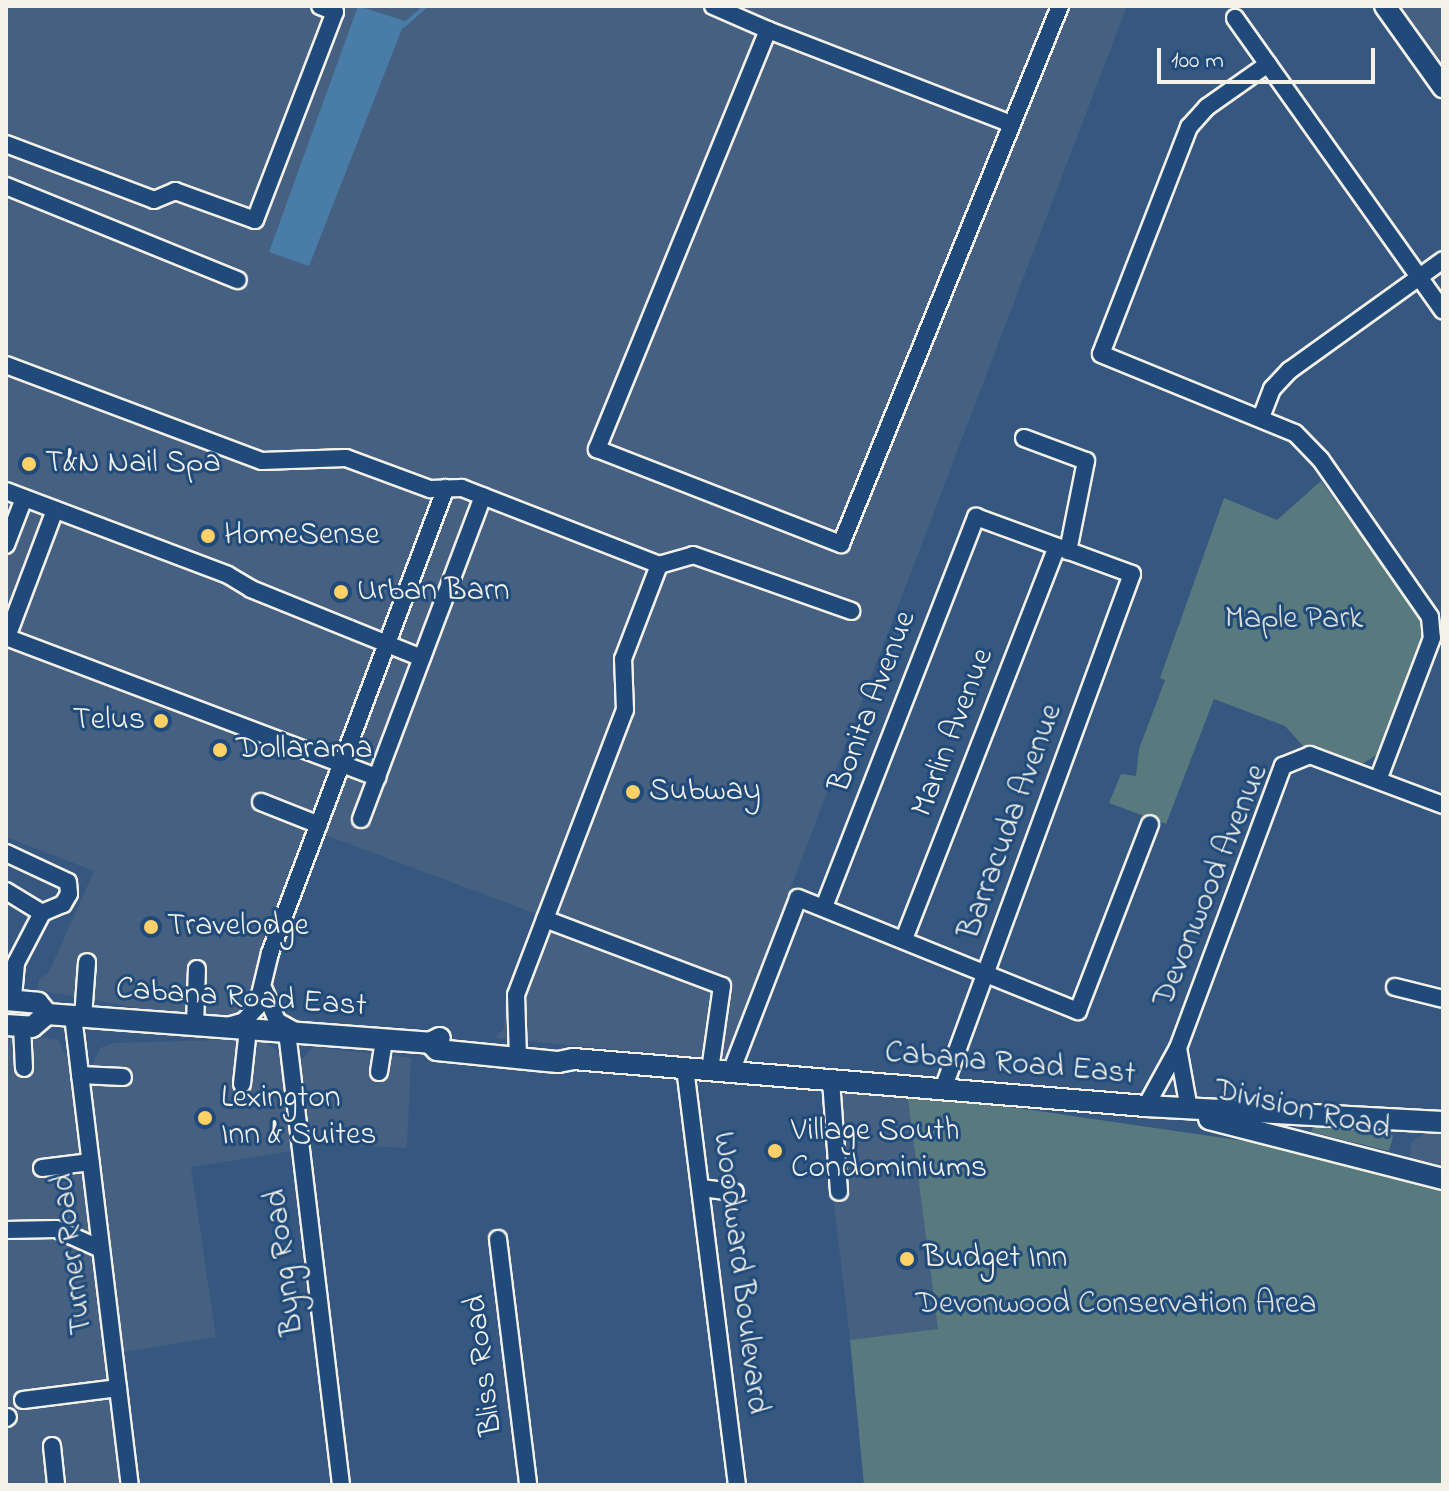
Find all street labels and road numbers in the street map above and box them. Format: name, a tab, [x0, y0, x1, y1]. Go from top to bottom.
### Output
street label: Bonita Avenue	[822, 606, 926, 798]
street label: Marlin Avenue	[904, 643, 1004, 823]
street label: Barracuda Avenue	[952, 699, 1072, 945]
street label: Devonwood Avenue	[1146, 759, 1278, 1013]
street label: Cabana Road East	[114, 971, 368, 1027]
street label: Cabana Road East	[883, 1035, 1137, 1095]
street label: Division Road	[1210, 1072, 1394, 1150]
street label: Woodward Boulevard	[703, 1130, 775, 1416]
street label: Turner Road	[45, 1171, 103, 1337]
street label: Byng Road	[258, 1187, 314, 1337]
street label: Bliss Road	[457, 1293, 513, 1437]

